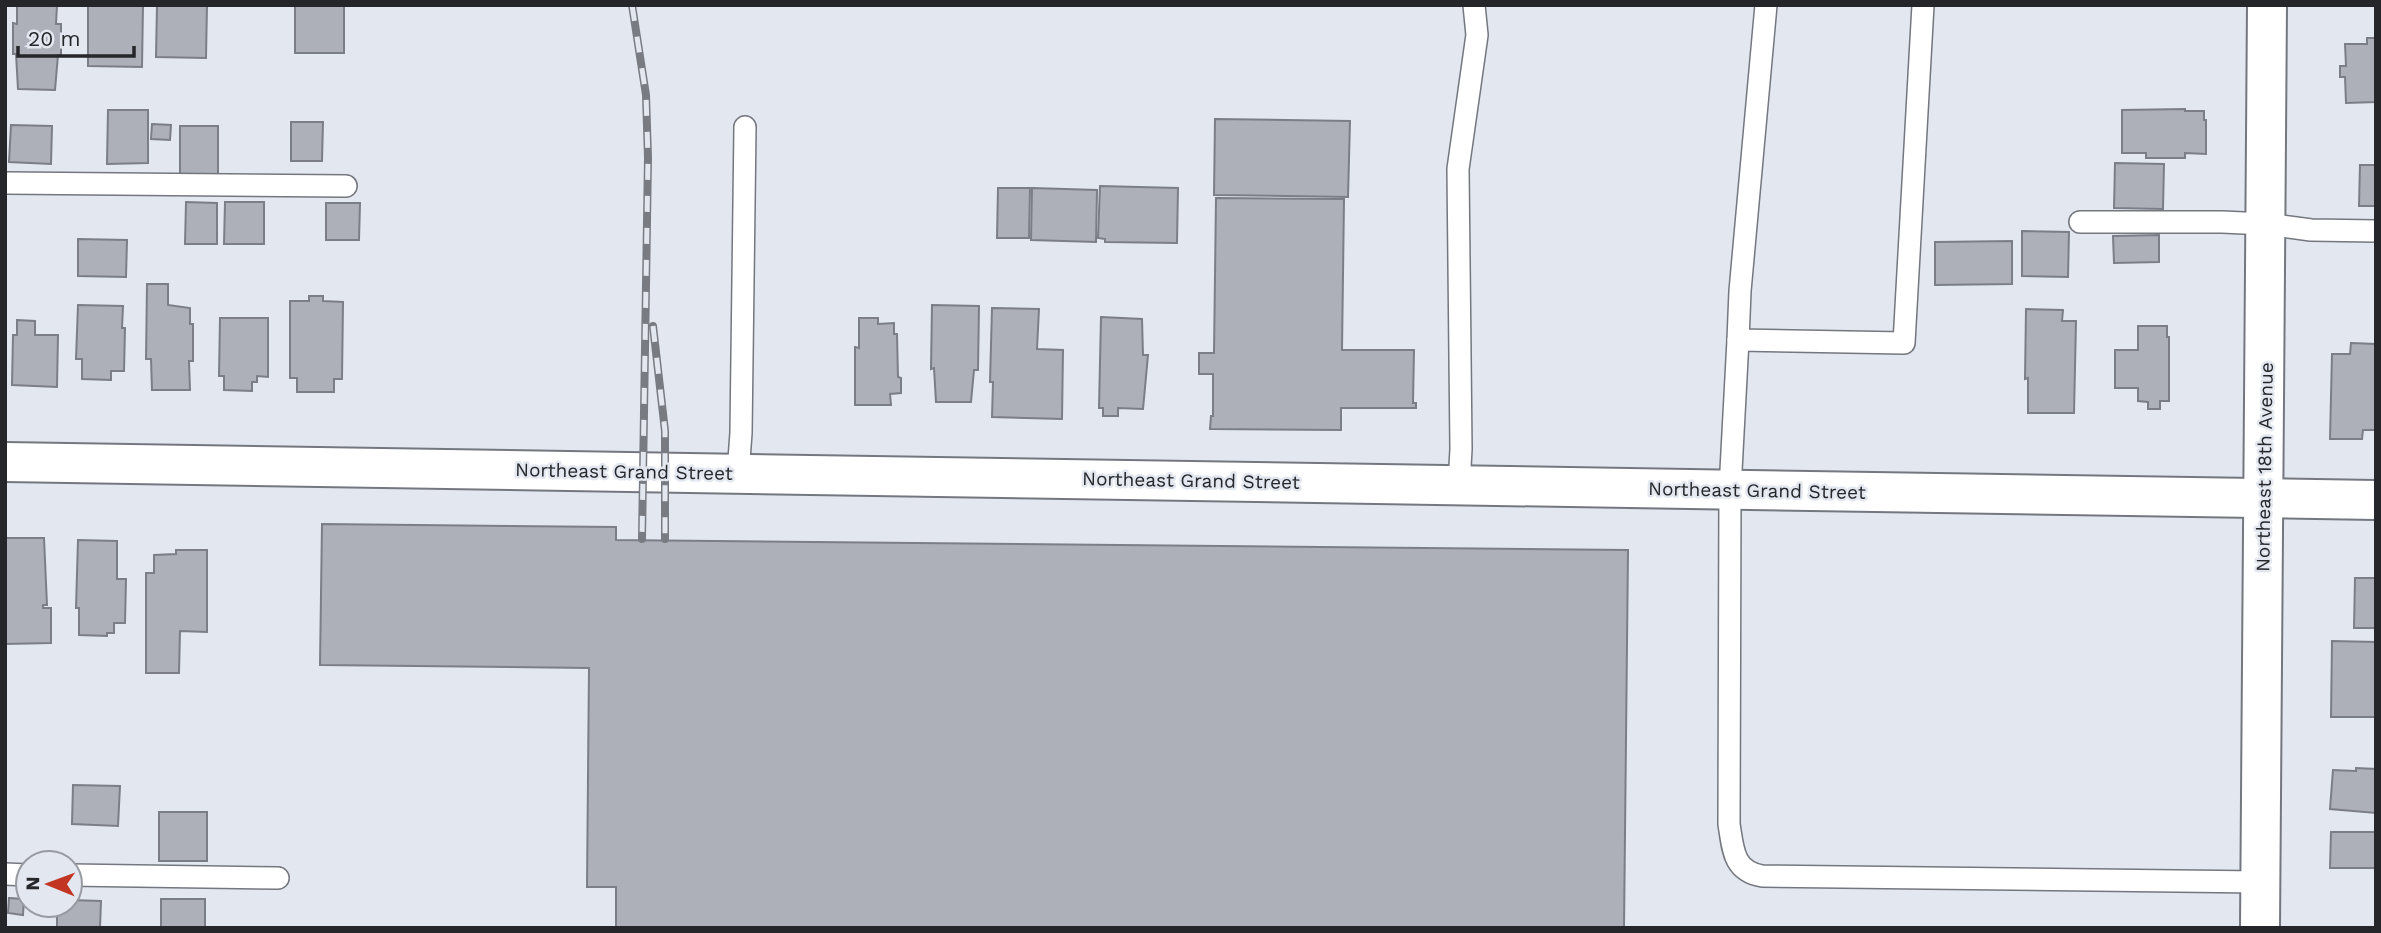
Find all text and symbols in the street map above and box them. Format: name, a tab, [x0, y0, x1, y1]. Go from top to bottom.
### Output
scale bar	[18, 14, 133, 58]
text: 20 m	[28, 26, 80, 51]
street label: Northeast 18th Avenue	[2251, 362, 2278, 572]
street label: Northeast Grand Street	[515, 458, 733, 485]
street label: Northeast Grand Street	[1082, 467, 1300, 494]
street label: Northeast Grand Street	[1648, 477, 1866, 504]
north arrow	[14, 849, 84, 919]
text: N	[21, 876, 44, 891]

